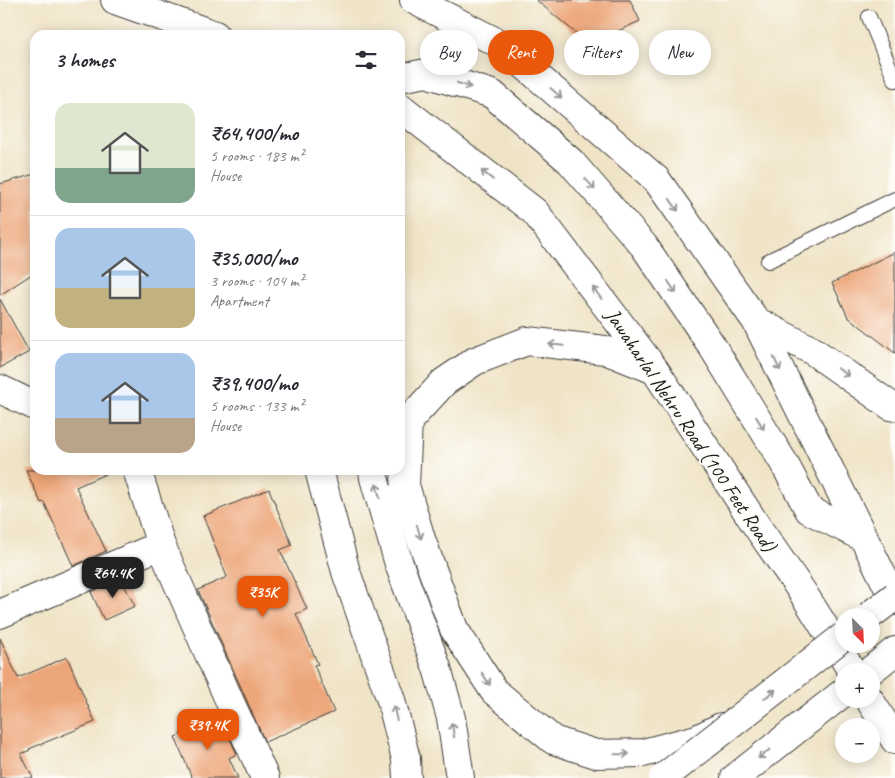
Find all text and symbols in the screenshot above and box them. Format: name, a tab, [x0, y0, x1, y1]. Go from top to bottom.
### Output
chip: Buy	[420, 30, 478, 75]
chip: Rent	[488, 30, 554, 75]
chip: Filters	[564, 30, 639, 75]
chip: New	[649, 30, 711, 75]
icon: filters	[352, 46, 380, 74]
text: 3 homes	[55, 47, 114, 73]
one-way arrow	[455, 81, 471, 90]
one-way arrow	[550, 87, 563, 99]
text: ₹64,400/mo	[210, 120, 298, 146]
icon: home	[95, 123, 155, 183]
text: 5 rooms · 183 m²	[210, 146, 304, 166]
text: House	[210, 166, 241, 186]
one-way arrow	[481, 169, 494, 180]
one-way arrow	[584, 177, 595, 190]
one-way arrow	[669, 197, 679, 211]
text: ₹35,000/mo	[210, 245, 297, 271]
icon: home	[95, 248, 155, 308]
text: 3 rooms · 104 m²	[210, 271, 304, 291]
one-way arrow	[667, 279, 677, 293]
one-way arrow	[592, 286, 602, 300]
text: Apartment	[210, 291, 269, 311]
street label: Jawaharlal Nehru Road (100 Feet Road)	[599, 303, 783, 558]
one-way arrow	[549, 340, 565, 350]
one-way arrow	[772, 357, 782, 372]
one-way arrow	[835, 367, 849, 377]
text: ₹39,400/mo	[210, 370, 298, 396]
icon: home	[95, 373, 155, 433]
text: 5 rooms · 133 m²	[210, 396, 304, 416]
text: House	[210, 416, 241, 436]
one-way arrow	[755, 416, 765, 430]
one-way arrow	[373, 484, 383, 500]
one-way arrow	[415, 523, 424, 539]
pin: ₹64.4K	[72, 556, 154, 599]
text: ₹64.4K	[93, 563, 133, 583]
pin: ₹35K	[233, 576, 293, 618]
text: ₹35K	[248, 582, 278, 602]
north arrow	[835, 608, 880, 652]
map controls	[835, 608, 880, 763]
button: +	[835, 663, 880, 708]
one-way arrow	[481, 671, 491, 685]
one-way arrow	[763, 689, 777, 699]
one-way arrow	[390, 706, 399, 722]
pin: ₹39.4K	[167, 708, 249, 751]
text: ₹39.4K	[188, 715, 228, 735]
button: −	[835, 718, 880, 763]
one-way arrow	[447, 722, 457, 738]
one-way arrow	[614, 749, 630, 758]
one-way arrow	[758, 749, 771, 760]

